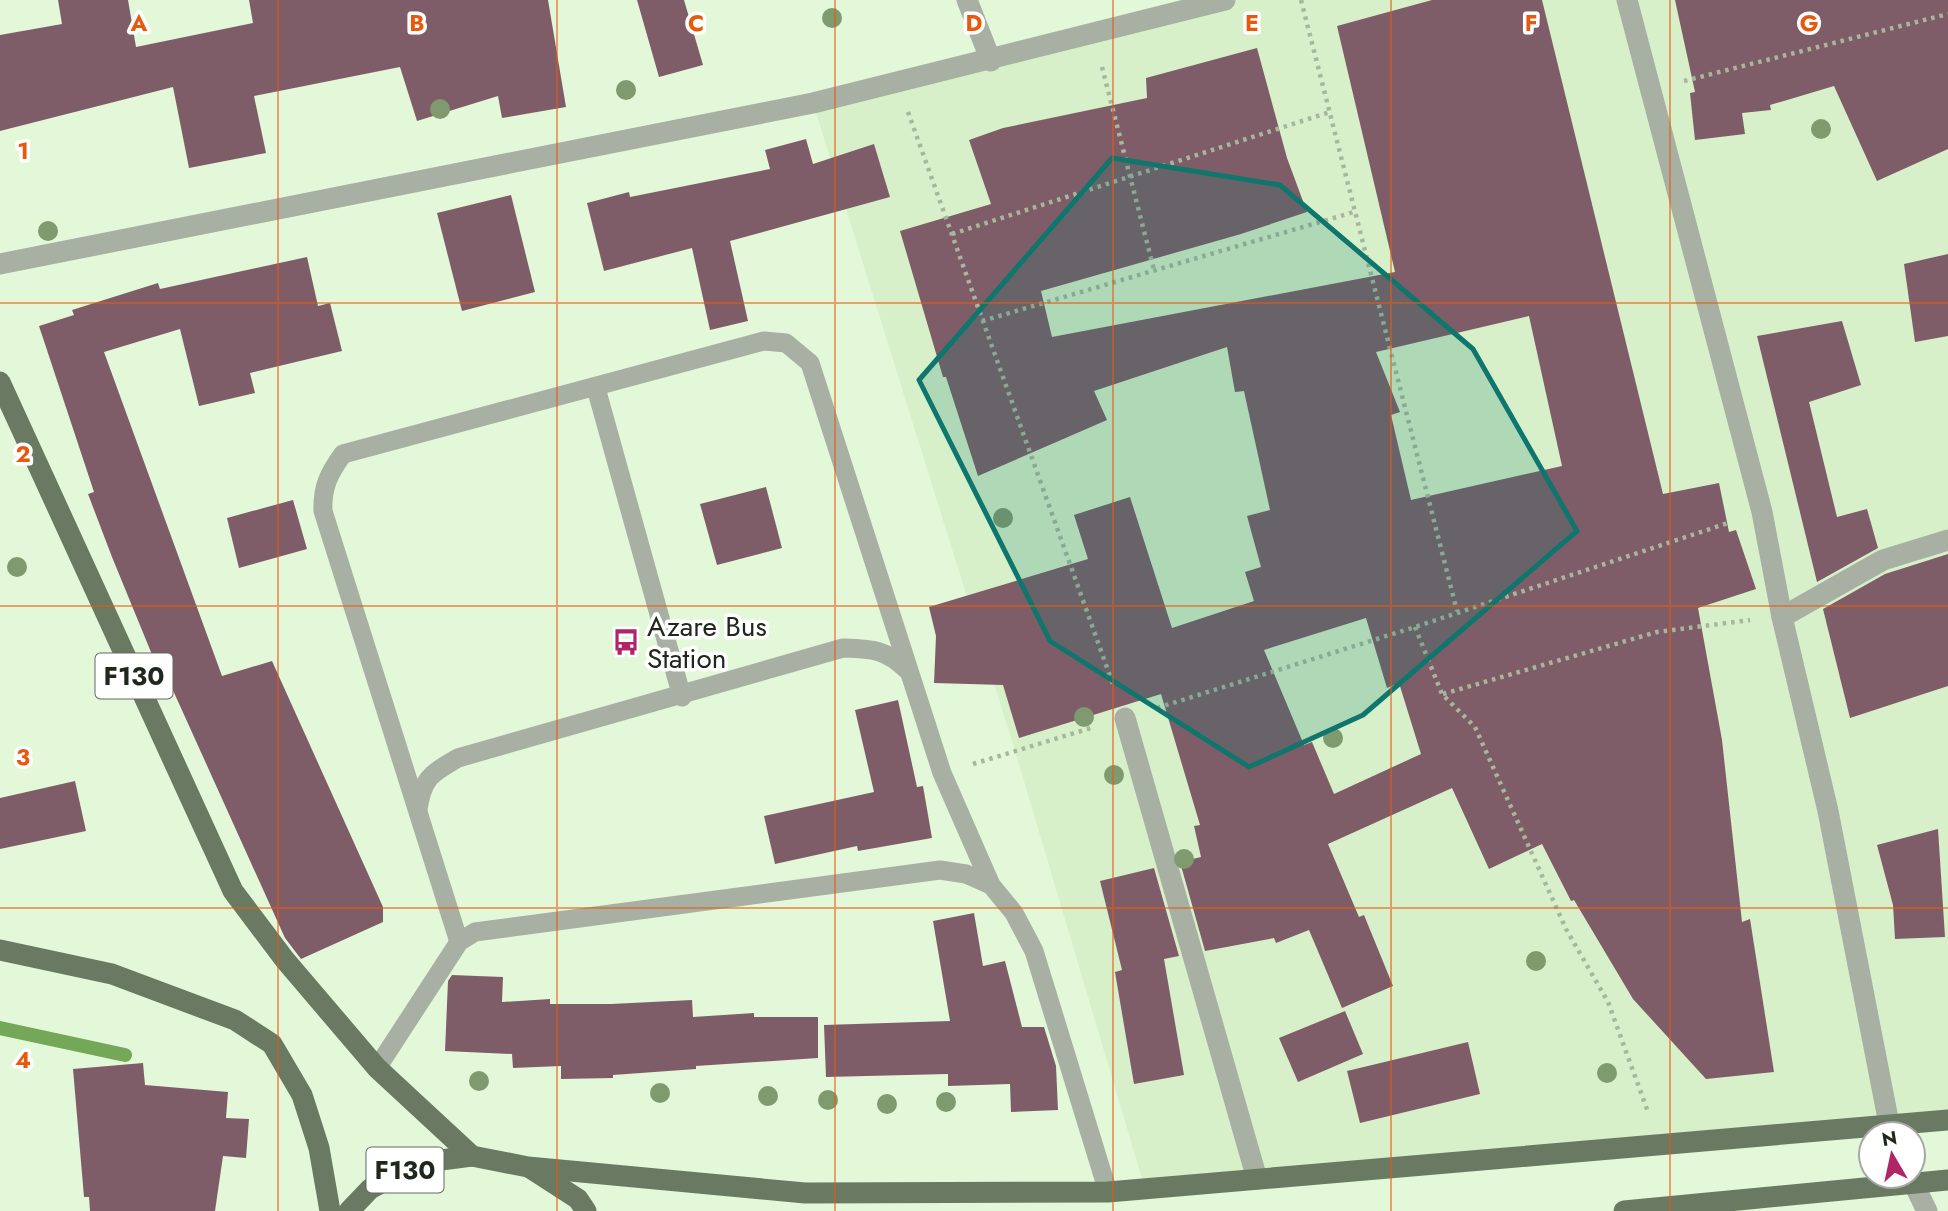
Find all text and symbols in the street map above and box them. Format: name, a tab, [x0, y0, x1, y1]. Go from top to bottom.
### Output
text: A	[130, 6, 148, 40]
text: B	[409, 6, 425, 40]
text: C	[688, 6, 704, 40]
text: D	[966, 6, 983, 40]
text: E	[1245, 6, 1259, 40]
text: F	[1525, 6, 1537, 40]
text: G	[1800, 6, 1818, 40]
text: 1	[17, 134, 29, 168]
text: 2	[15, 437, 31, 471]
place label: Azare Bus Station	[647, 606, 767, 679]
bus stop icon: Azare Bus Station	[611, 627, 641, 657]
road number: F130	[96, 654, 172, 698]
text: 3	[16, 740, 30, 774]
text: 4	[15, 1043, 31, 1077]
north arrow	[1857, 1120, 1927, 1190]
text: N	[1880, 1124, 1899, 1153]
road number: F130	[366, 1148, 444, 1192]

